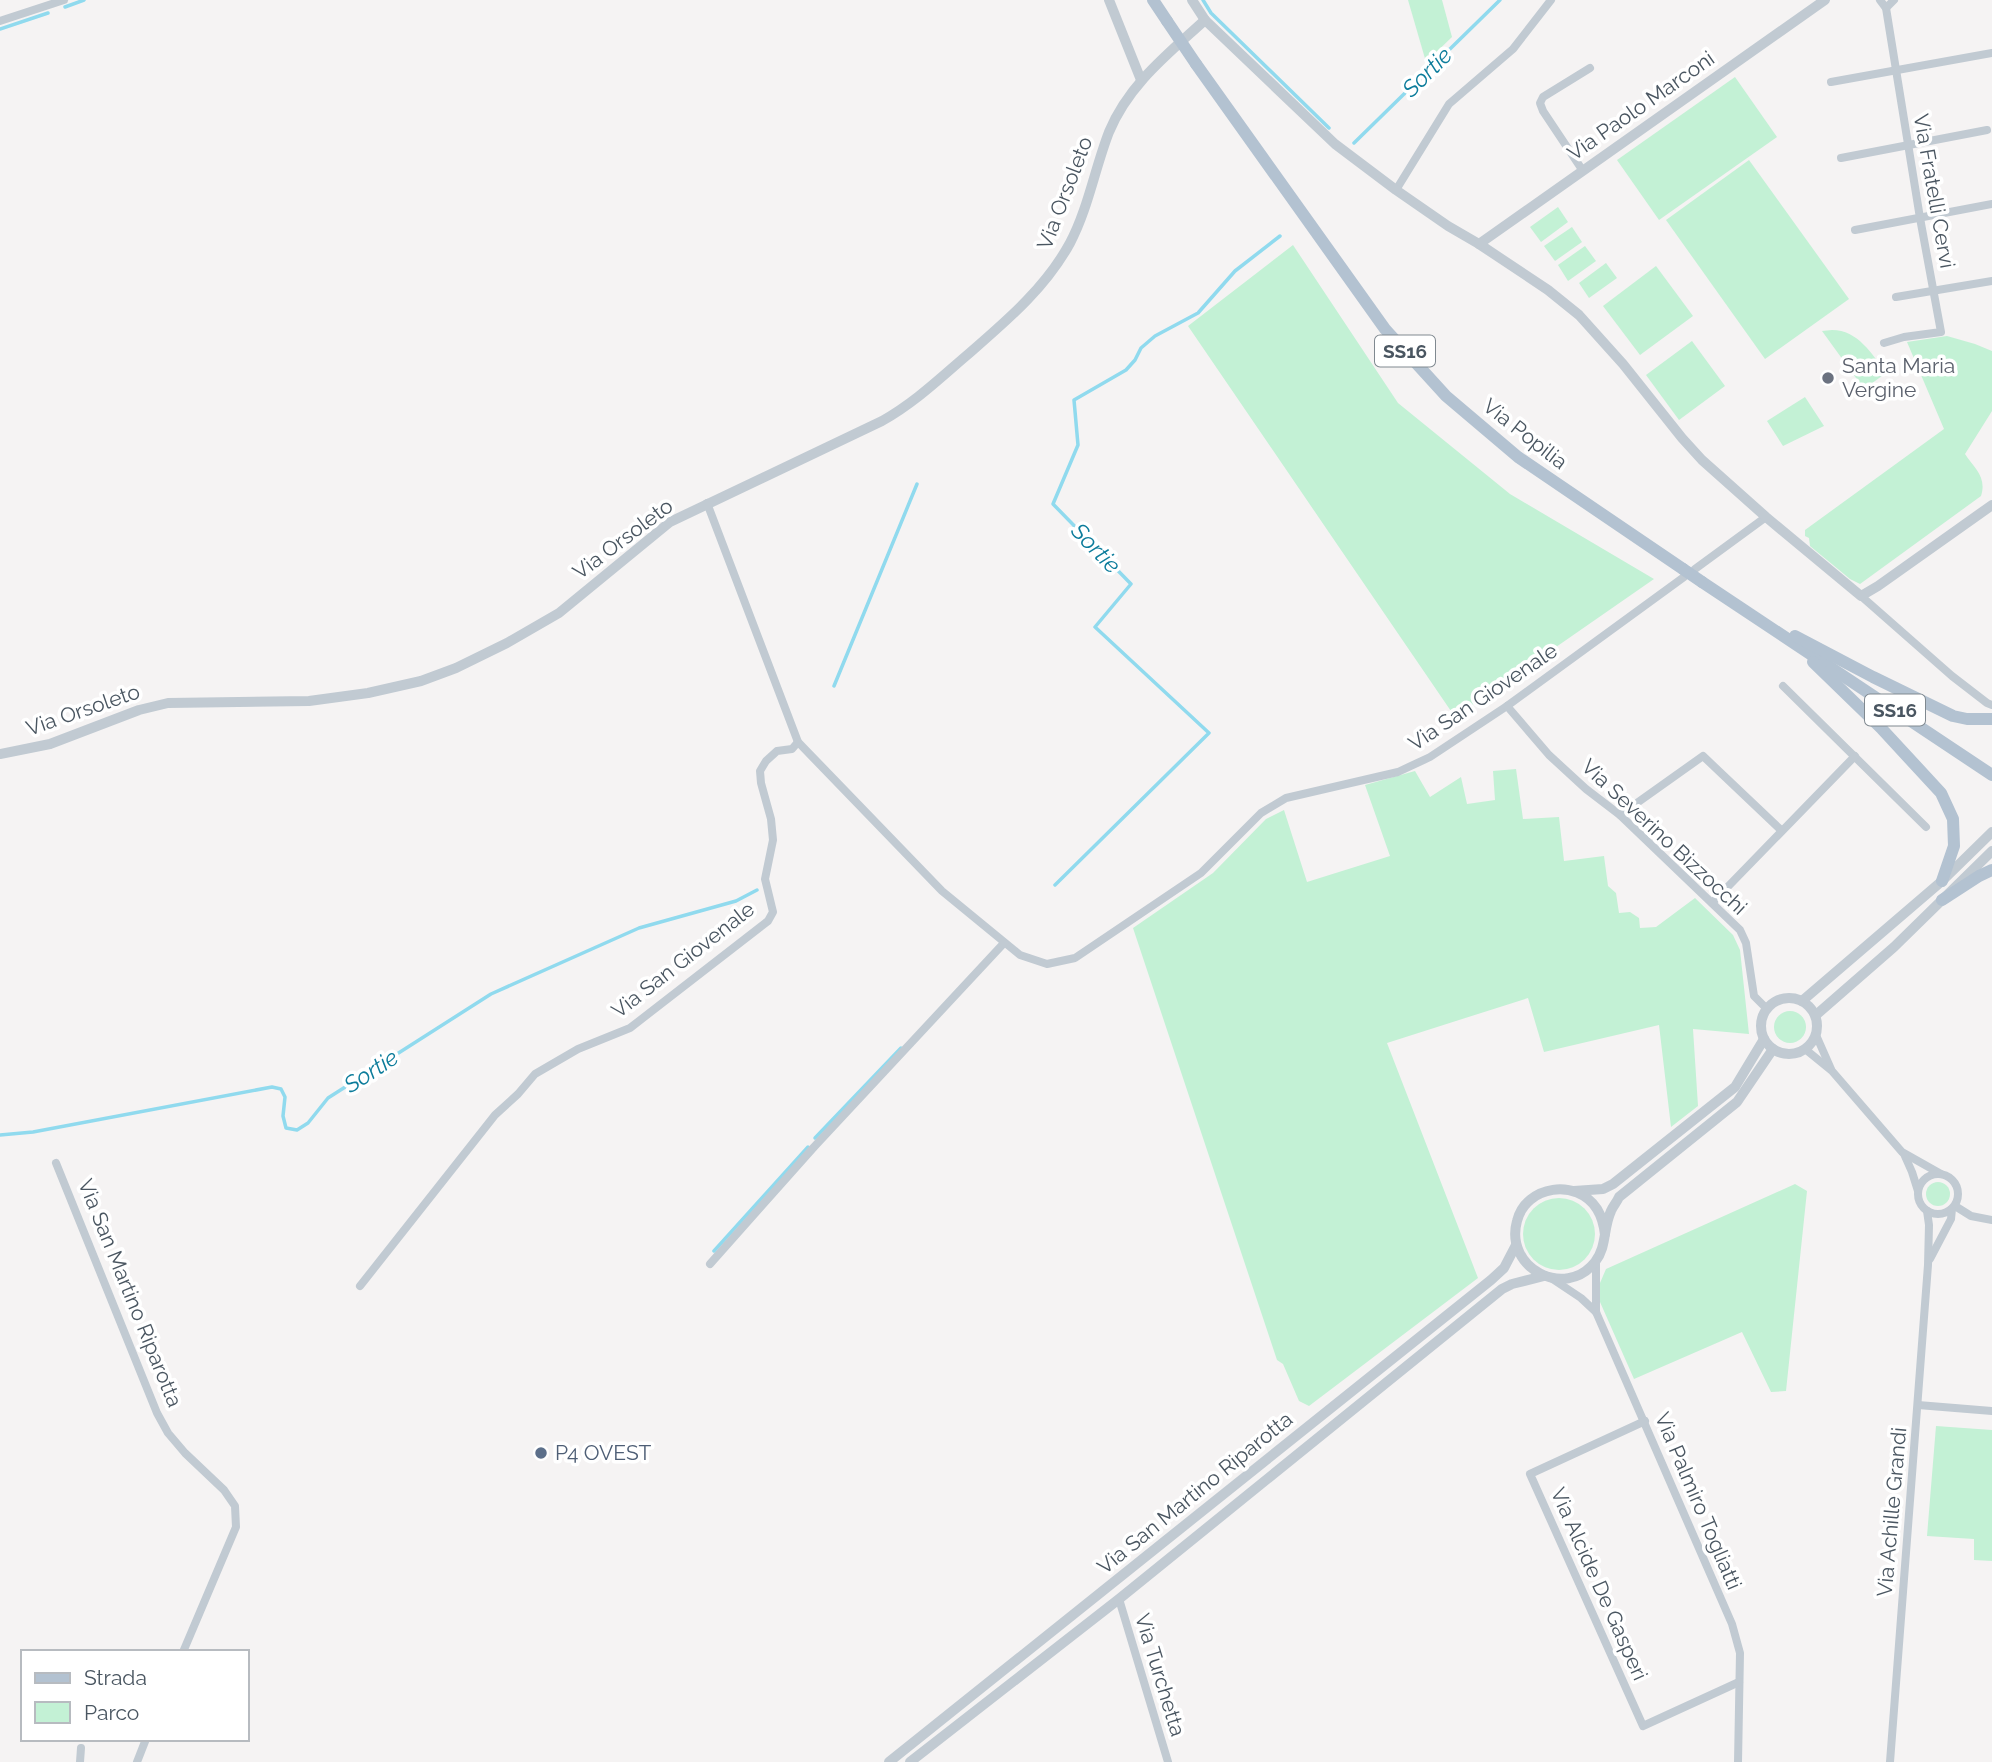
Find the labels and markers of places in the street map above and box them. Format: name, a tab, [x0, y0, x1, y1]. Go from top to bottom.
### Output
place label: Santa Maria Vergine	[1842, 353, 1955, 402]
marker: Santa Maria Vergine	[1820, 370, 1836, 386]
place label: P4 OVEST	[555, 1440, 652, 1465]
marker: P4 OVEST	[533, 1445, 549, 1461]

